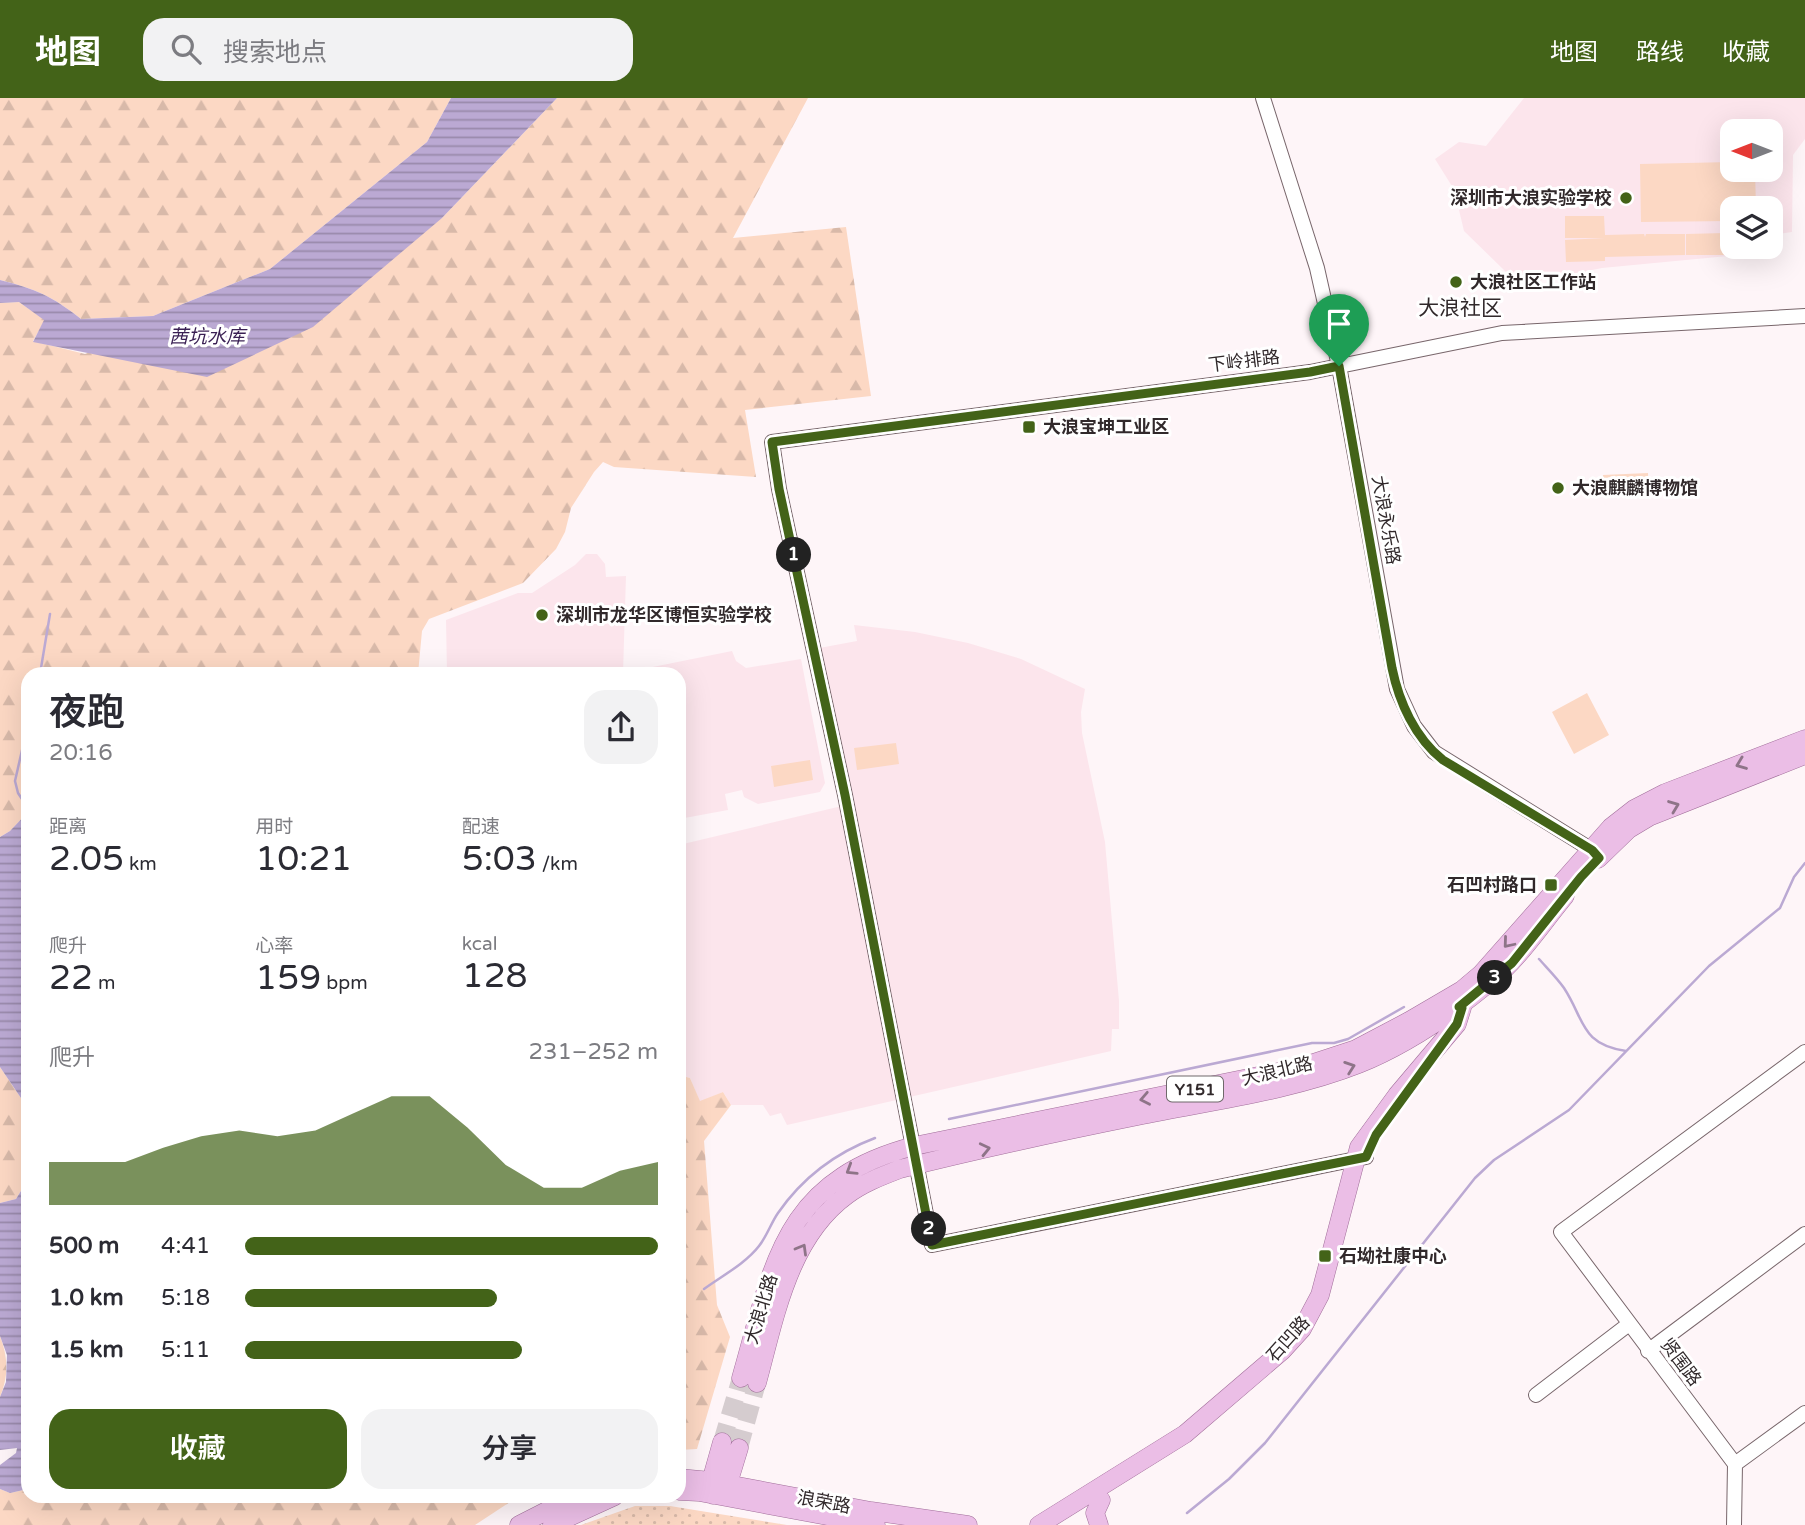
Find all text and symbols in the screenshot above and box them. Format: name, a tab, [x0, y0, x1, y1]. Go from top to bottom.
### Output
search box	[143, 18, 633, 81]
icon: search	[167, 30, 205, 68]
text: 地图	[35, 33, 101, 72]
text: 搜索地点	[223, 37, 327, 68]
text: 地图	[1550, 38, 1598, 67]
text: 路线	[1636, 38, 1684, 67]
text: 收藏	[1722, 38, 1770, 67]
north arrow	[1720, 119, 1783, 182]
map controls	[1720, 119, 1783, 259]
place label: 深圳市大浪实验学校	[1450, 187, 1612, 209]
marker: 深圳市大浪实验学校	[1618, 190, 1634, 206]
button: layers	[1720, 196, 1783, 259]
place label: 大浪社区工作站	[1470, 271, 1596, 293]
marker: 大浪社区工作站	[1448, 274, 1464, 290]
pin	[1309, 294, 1369, 366]
district label: 大浪社区	[1418, 296, 1502, 321]
icon: arrive	[1320, 305, 1358, 343]
water label: 茜坑水库	[169, 326, 248, 348]
street label: 下岭排路	[1207, 346, 1281, 376]
place label: 大浪宝坤工业区	[1043, 416, 1169, 438]
marker: 大浪宝坤工业区	[1021, 419, 1037, 435]
street label: 大浪永乐路	[1367, 474, 1405, 566]
place label: 大浪麒麟博物馆	[1572, 477, 1698, 499]
marker: 大浪麒麟博物馆	[1550, 480, 1566, 496]
pin: 1	[776, 538, 812, 573]
text: 1	[788, 543, 799, 565]
place label: 深圳市龙华区博恒实验学校	[556, 604, 772, 626]
marker: 深圳市龙华区博恒实验学校	[534, 607, 550, 623]
text: 夜跑	[49, 690, 125, 736]
button: share	[584, 690, 658, 764]
text: 20:16	[49, 739, 113, 767]
one-way arrow	[1736, 756, 1748, 770]
one-way arrow	[1668, 800, 1680, 814]
text: 距离	[49, 816, 87, 838]
text: 用时	[255, 816, 293, 838]
text: 配速	[462, 816, 500, 838]
text: 2.05	[49, 838, 124, 880]
text: 10:21	[255, 838, 352, 880]
text: 5:03	[462, 838, 537, 880]
text: km	[124, 853, 157, 875]
text: /km	[537, 853, 578, 875]
place label: 石凹村路口	[1447, 874, 1537, 896]
marker: 石凹村路口	[1543, 877, 1559, 893]
text: kcal	[462, 933, 497, 955]
one-way arrow	[1504, 934, 1516, 947]
text: 爬升	[49, 935, 87, 957]
text: 心率	[255, 935, 293, 957]
text: 128	[462, 955, 528, 997]
text: 22	[49, 957, 93, 999]
text: 159	[255, 957, 321, 999]
pin: 3	[1478, 960, 1512, 996]
text: 3	[1489, 966, 1500, 988]
text: m	[93, 972, 115, 994]
text: bpm	[321, 972, 368, 994]
text: 231–252 m	[529, 1038, 658, 1066]
text: 爬升	[49, 1044, 95, 1072]
street label: 大浪北路	[1239, 1052, 1315, 1090]
one-way arrow	[1343, 1061, 1355, 1075]
road number: Y151	[1167, 1077, 1223, 1102]
one-way arrow	[1140, 1090, 1152, 1105]
one-way arrow	[979, 1143, 991, 1158]
one-way arrow	[845, 1162, 858, 1175]
pin: 2	[912, 1212, 946, 1246]
text: 2	[923, 1217, 934, 1239]
text: 500 m	[49, 1232, 119, 1260]
text: 4:41	[161, 1232, 210, 1260]
one-way arrow	[794, 1244, 807, 1257]
place label: 石坳社康中心	[1339, 1245, 1447, 1267]
marker: 石坳社康中心	[1317, 1248, 1333, 1264]
street label: 大浪北路	[740, 1271, 782, 1347]
text: 1.0 km	[49, 1284, 124, 1312]
text: 5:18	[161, 1284, 210, 1312]
street label: 石凹路	[1262, 1312, 1314, 1366]
street label: 贤围路	[1656, 1334, 1706, 1390]
text: 1.5 km	[49, 1336, 124, 1364]
text: 5:11	[161, 1336, 210, 1364]
button: 收藏	[49, 1409, 347, 1489]
button: 分享	[361, 1409, 658, 1489]
street label: 浪荣路	[795, 1486, 853, 1518]

